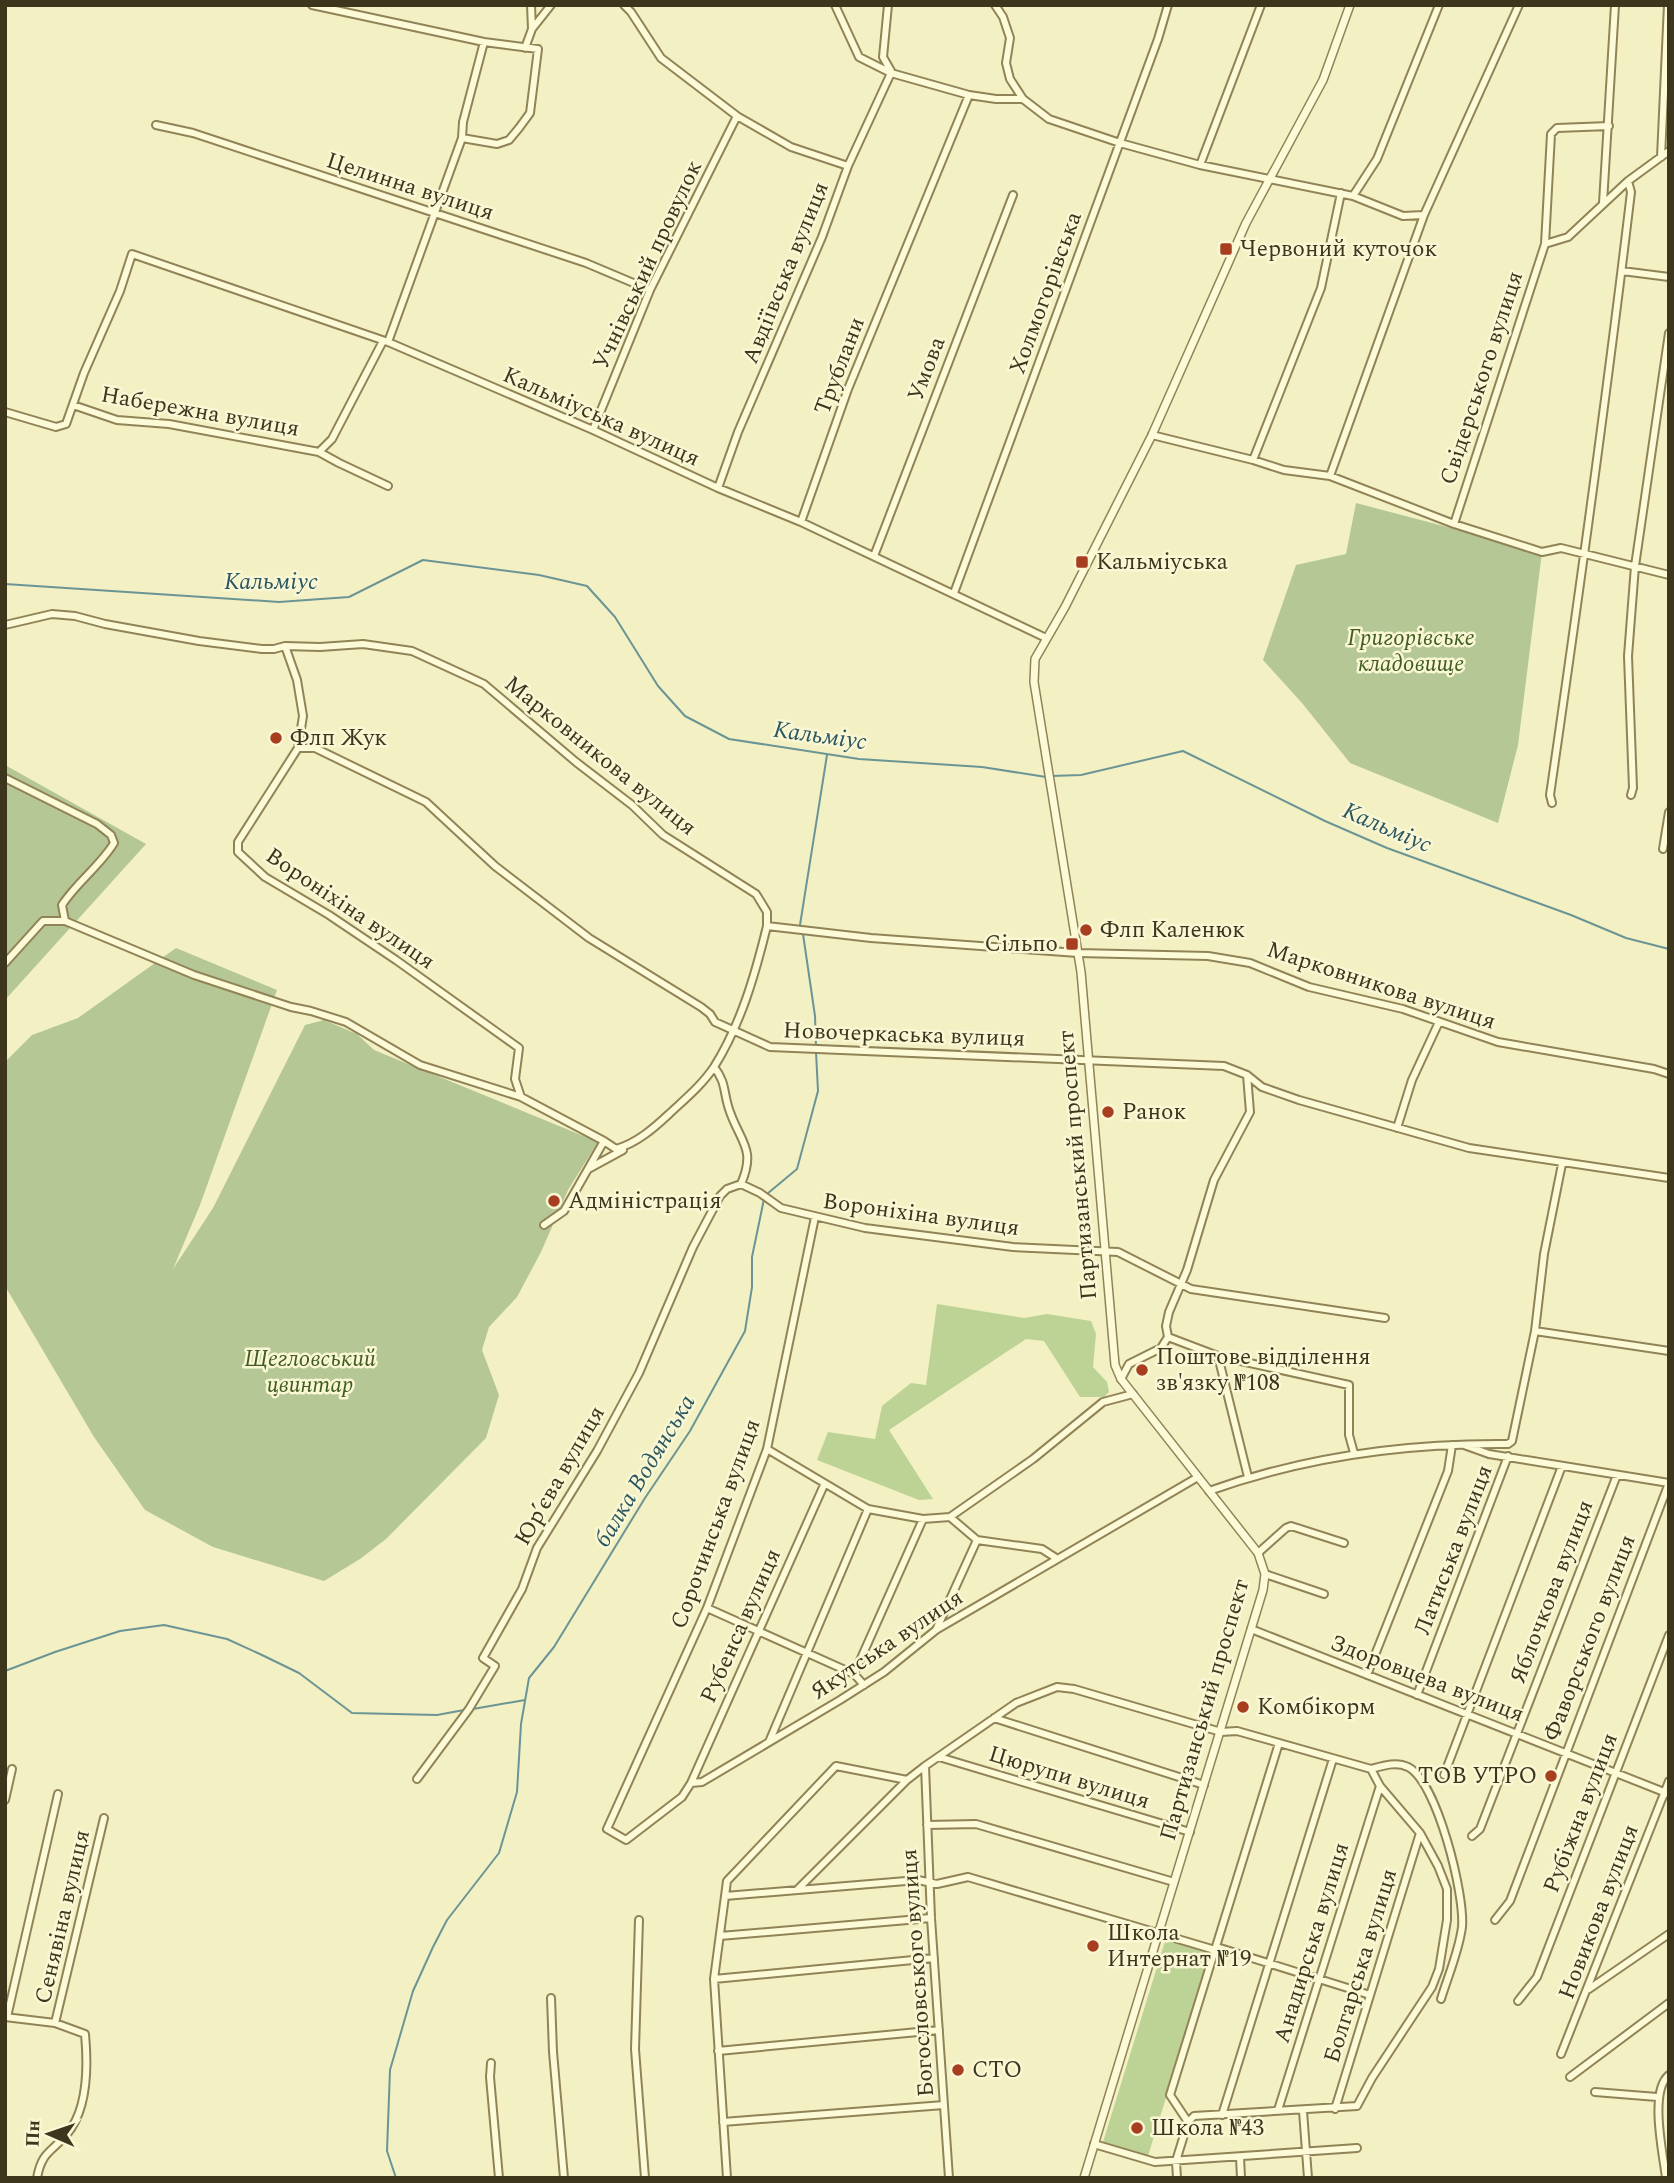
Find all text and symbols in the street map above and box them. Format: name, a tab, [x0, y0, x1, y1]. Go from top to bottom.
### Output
street label: Целинна вулиця	[322, 143, 498, 231]
street label: Учнівський провулок	[584, 154, 712, 376]
street label: Авдіївська вулиця	[733, 177, 839, 369]
street label: Холмогорівська	[1000, 207, 1092, 379]
place label: Червоний куточок	[1240, 232, 1437, 267]
marker: Червоний куточок	[1218, 241, 1234, 257]
street label: Свiдерського вулиця	[1431, 267, 1533, 489]
street label: Трублани	[805, 312, 875, 420]
street label: Умова	[899, 332, 955, 406]
street label: Кальміуська вулиця	[497, 358, 705, 476]
street label: Набережна вулиця	[98, 377, 302, 447]
place label: Кальміуська	[1096, 545, 1228, 580]
marker: Кальміуська	[1074, 554, 1090, 570]
water label: Кальміус	[224, 564, 318, 600]
park label: Григорівське кладовище	[1347, 621, 1475, 682]
street label: Марковникова вулиця	[496, 667, 704, 845]
water label: Кальміус	[771, 712, 869, 760]
place label: Флп Жук	[290, 721, 387, 756]
marker: Флп Жук	[268, 730, 284, 746]
water label: Кальміус	[1337, 793, 1437, 863]
street label: Вороніхіна вулиця	[258, 839, 442, 979]
place label: Флп Каленюк	[1100, 913, 1245, 948]
marker: Флп Каленюк	[1078, 922, 1094, 938]
place label: Сільпо	[984, 927, 1058, 962]
street label: Марковникова вулиця	[1262, 932, 1500, 1040]
marker: Сільпо	[1064, 936, 1080, 952]
street label: Новочеркаська вулиця	[782, 1013, 1026, 1057]
street label: Партизанський проспект	[1049, 1029, 1107, 1301]
place label: Ранок	[1122, 1095, 1186, 1130]
marker: Ранок	[1100, 1104, 1116, 1120]
place label: Адміністрація	[568, 1184, 722, 1219]
street label: Вороніхіна вулиця	[820, 1184, 1022, 1246]
marker: Адміністрація	[546, 1193, 562, 1209]
place label: Поштове відділення зв'язку №108	[1156, 1340, 1371, 1401]
park label: Щегловський цвинтар	[244, 1342, 376, 1403]
marker: Поштове відділення зв'язку №108	[1134, 1362, 1150, 1378]
water label: балка Водянська	[585, 1388, 705, 1554]
street label: Юр’єва вулиця	[506, 1399, 614, 1553]
street label: Сорочинська вулиця	[662, 1414, 770, 1634]
street label: Латиська вулиця	[1405, 1460, 1503, 1640]
street label: Яблочкова вулиця	[1501, 1495, 1603, 1689]
street label: Фаворського вулиця	[1535, 1530, 1645, 1746]
street label: Рубенса вулиця	[691, 1543, 791, 1709]
street label: Партизанський проспект	[1151, 1575, 1259, 1845]
street label: Якутська вулиця	[803, 1581, 971, 1709]
street label: Здоровцева вулиця	[1325, 1626, 1529, 1732]
place label: Комбікорм	[1257, 1690, 1375, 1725]
marker: Комбікорм	[1235, 1699, 1251, 1715]
street label: Рубіжна вулиця	[1534, 1728, 1628, 1898]
street label: Цюрупи вулиця	[984, 1737, 1154, 1819]
place label: ТОВ УТРО	[1418, 1759, 1537, 1794]
marker: ТОВ УТРО	[1543, 1768, 1559, 1784]
street label: Новикова вулиця	[1549, 1819, 1649, 2005]
street label: Сенявіна вулиця	[26, 1826, 100, 2008]
street label: Анадирська вулиця	[1265, 1838, 1359, 2048]
street label: Богословського вулиця	[892, 1848, 944, 2098]
street label: Болгарська вулиця	[1315, 1864, 1407, 2068]
place label: Школа Интернат №19	[1107, 1916, 1251, 1977]
marker: Школа Интернат №19	[1085, 1938, 1101, 1954]
place label: СТО	[972, 2053, 1022, 2088]
marker: СТО	[950, 2062, 966, 2078]
north arrow	[14, 2099, 84, 2169]
place label: Школа №43	[1151, 2111, 1264, 2146]
text: Пн	[19, 2119, 48, 2148]
marker: Школа №43	[1129, 2120, 1145, 2136]

